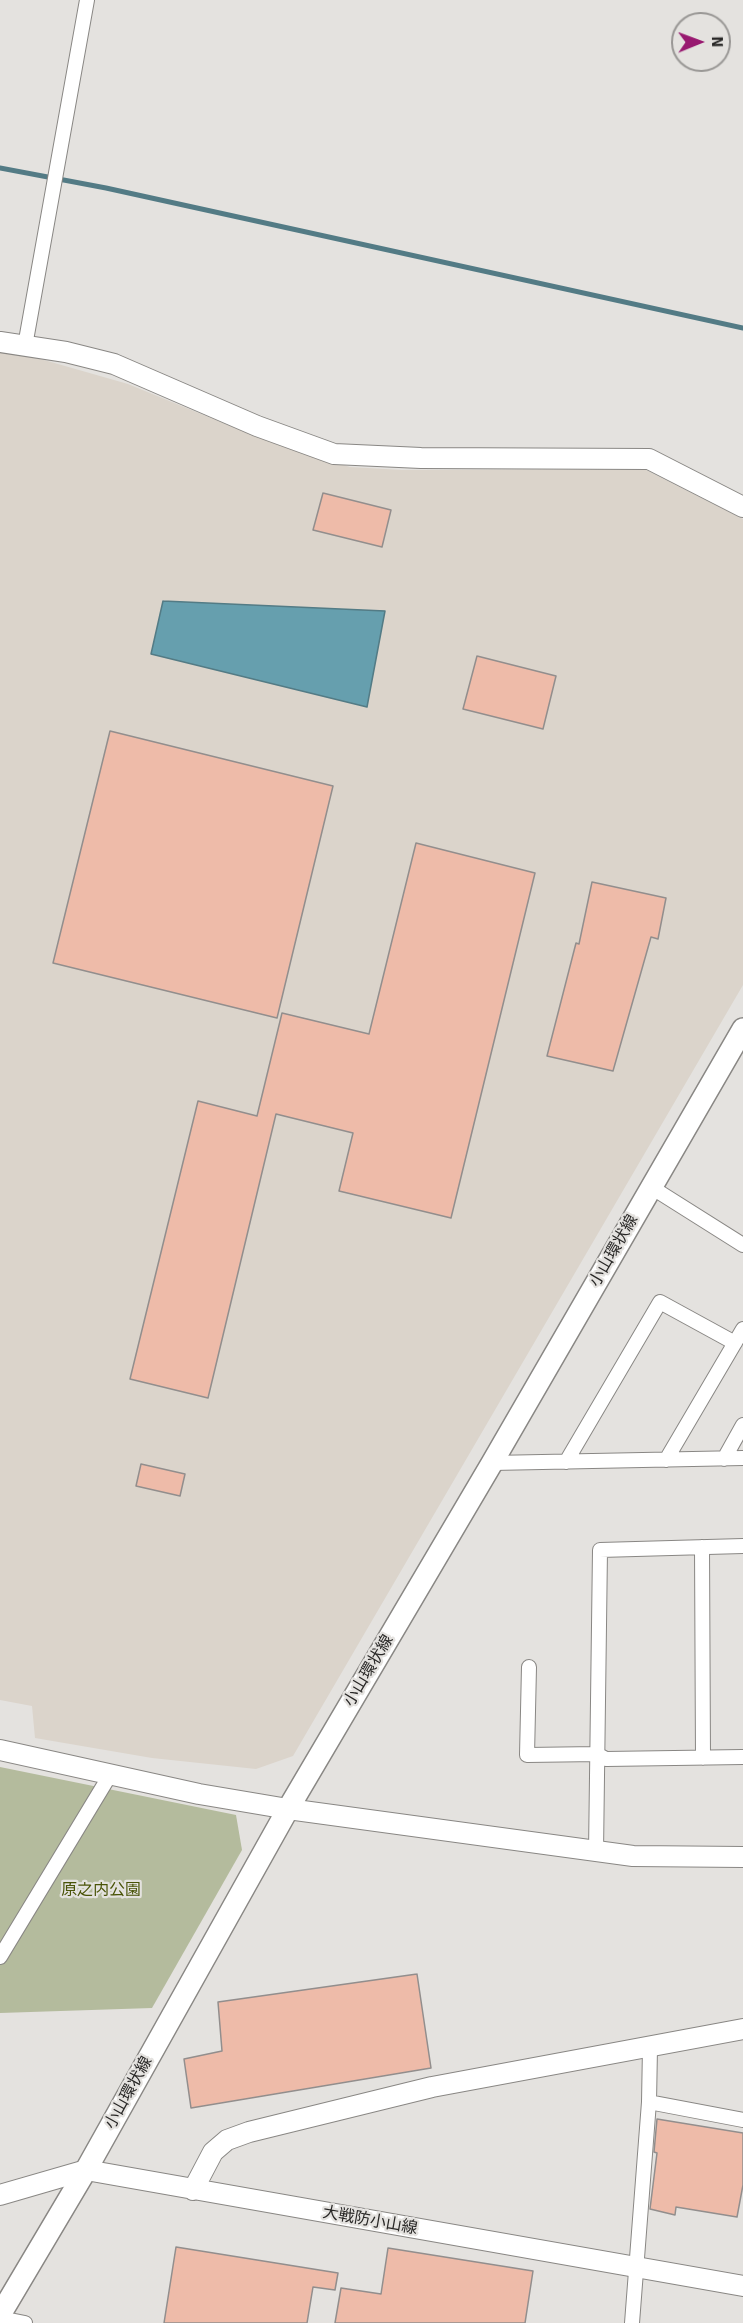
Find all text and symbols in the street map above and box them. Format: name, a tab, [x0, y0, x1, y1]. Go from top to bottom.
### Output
north arrow	[671, 12, 731, 72]
text: N	[707, 36, 727, 47]
street label: 小山環状線	[586, 1212, 642, 1290]
street label: 小山環状線	[340, 1632, 398, 1710]
park label: 原之内公園	[61, 1881, 141, 1901]
street label: 小山環状線	[101, 2053, 157, 2133]
street label: 大戦防小山線	[321, 2203, 419, 2239]

